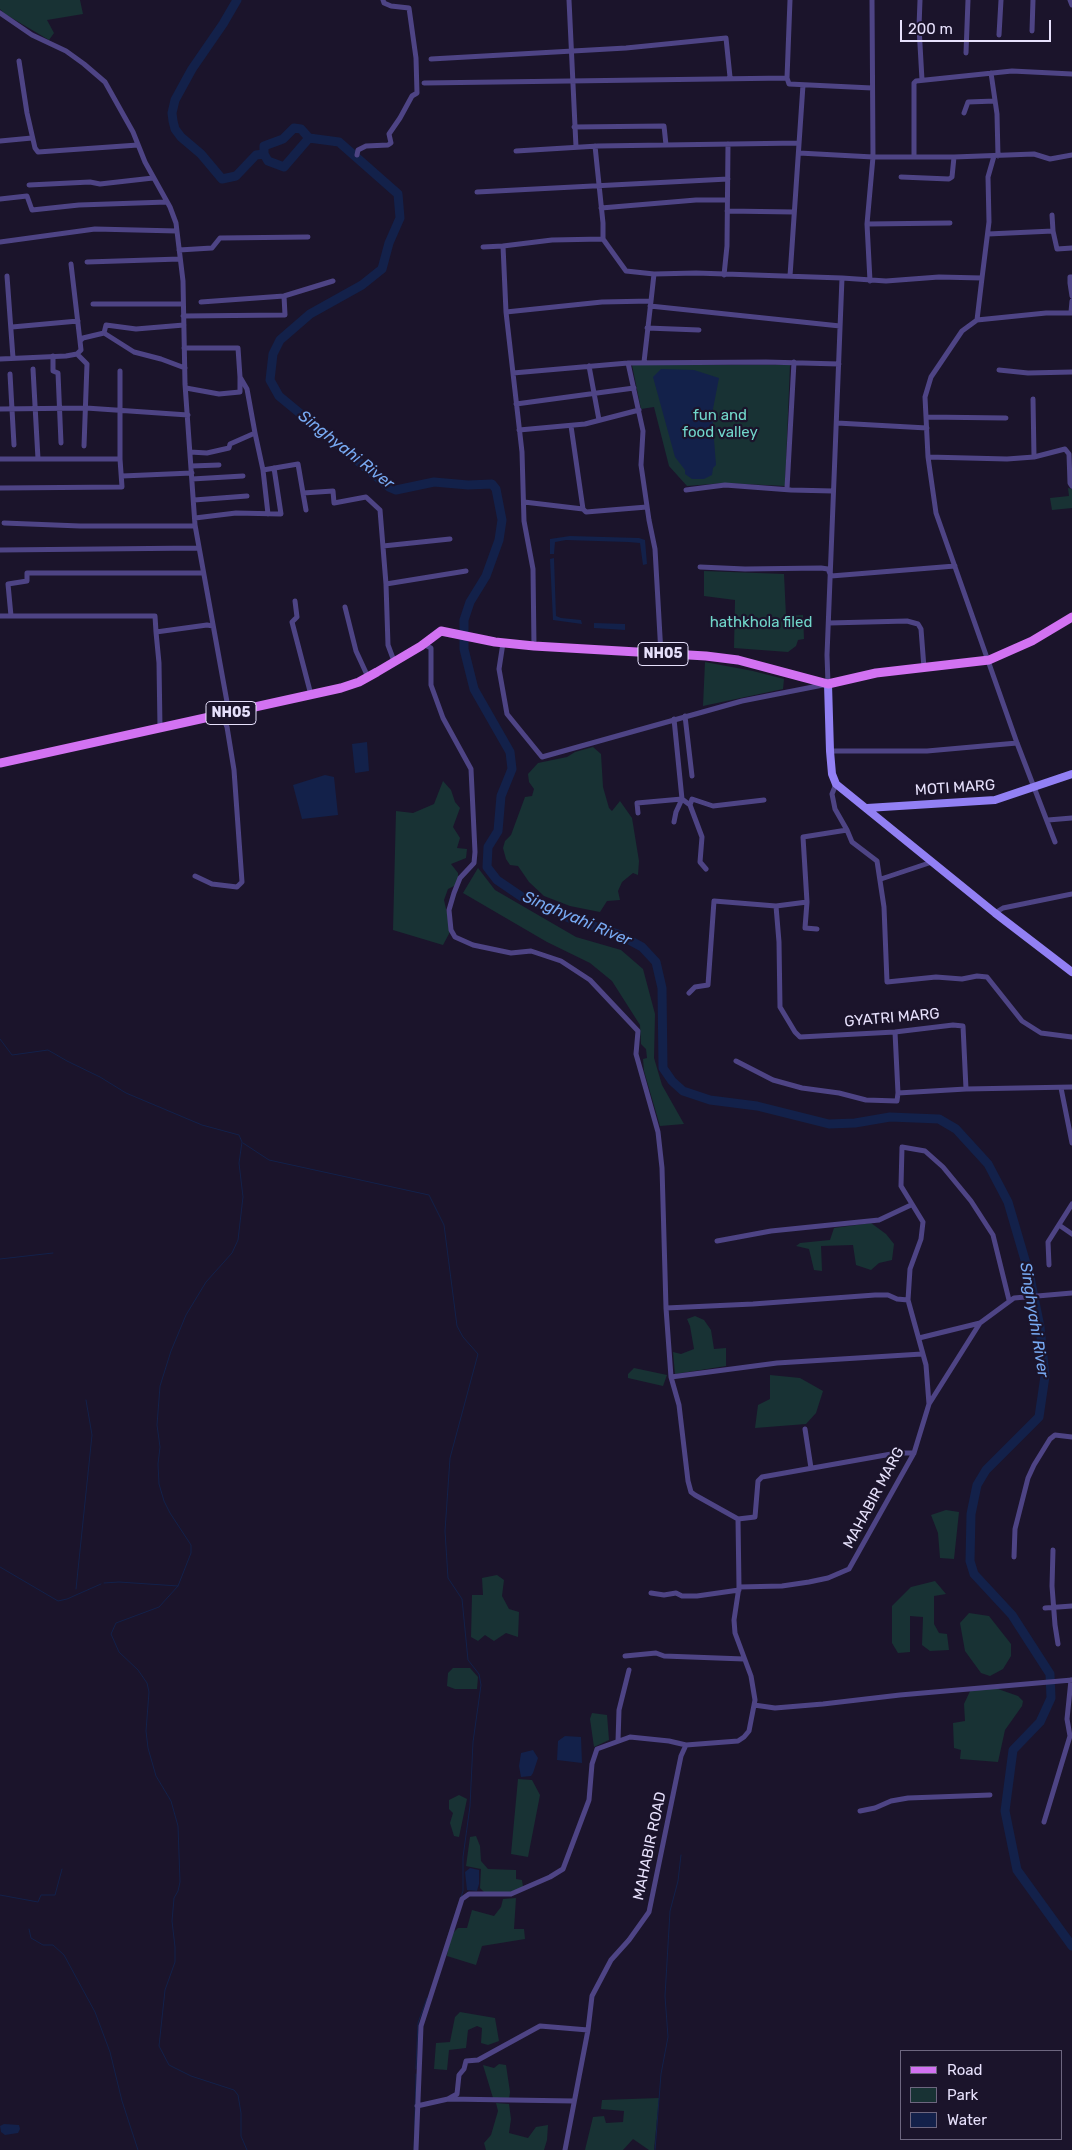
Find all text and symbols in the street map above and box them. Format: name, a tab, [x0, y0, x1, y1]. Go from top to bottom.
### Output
scale bar	[902, 10, 1053, 42]
text: 200 m	[908, 20, 953, 38]
water label: Singhyahi River	[294, 407, 398, 493]
park label: fun and food valley	[682, 407, 758, 442]
park label: hathkhola filed	[710, 614, 812, 632]
road number: NH05	[638, 642, 688, 666]
road number: NH05	[206, 701, 256, 724]
street label: MOTI MARG	[914, 776, 996, 800]
water label: Singhyahi River	[520, 887, 634, 951]
street label: GYATRI MARG	[844, 1005, 940, 1031]
water label: Singhyahi River	[1015, 1261, 1053, 1379]
street label: MAHABIR MARG	[840, 1444, 908, 1552]
street label: MAHABIR ROAD	[630, 1790, 670, 1902]
legend	[900, 2050, 1062, 2140]
text: Road	[947, 2061, 983, 2079]
text: Park	[947, 2086, 978, 2104]
text: Water	[947, 2111, 987, 2129]

